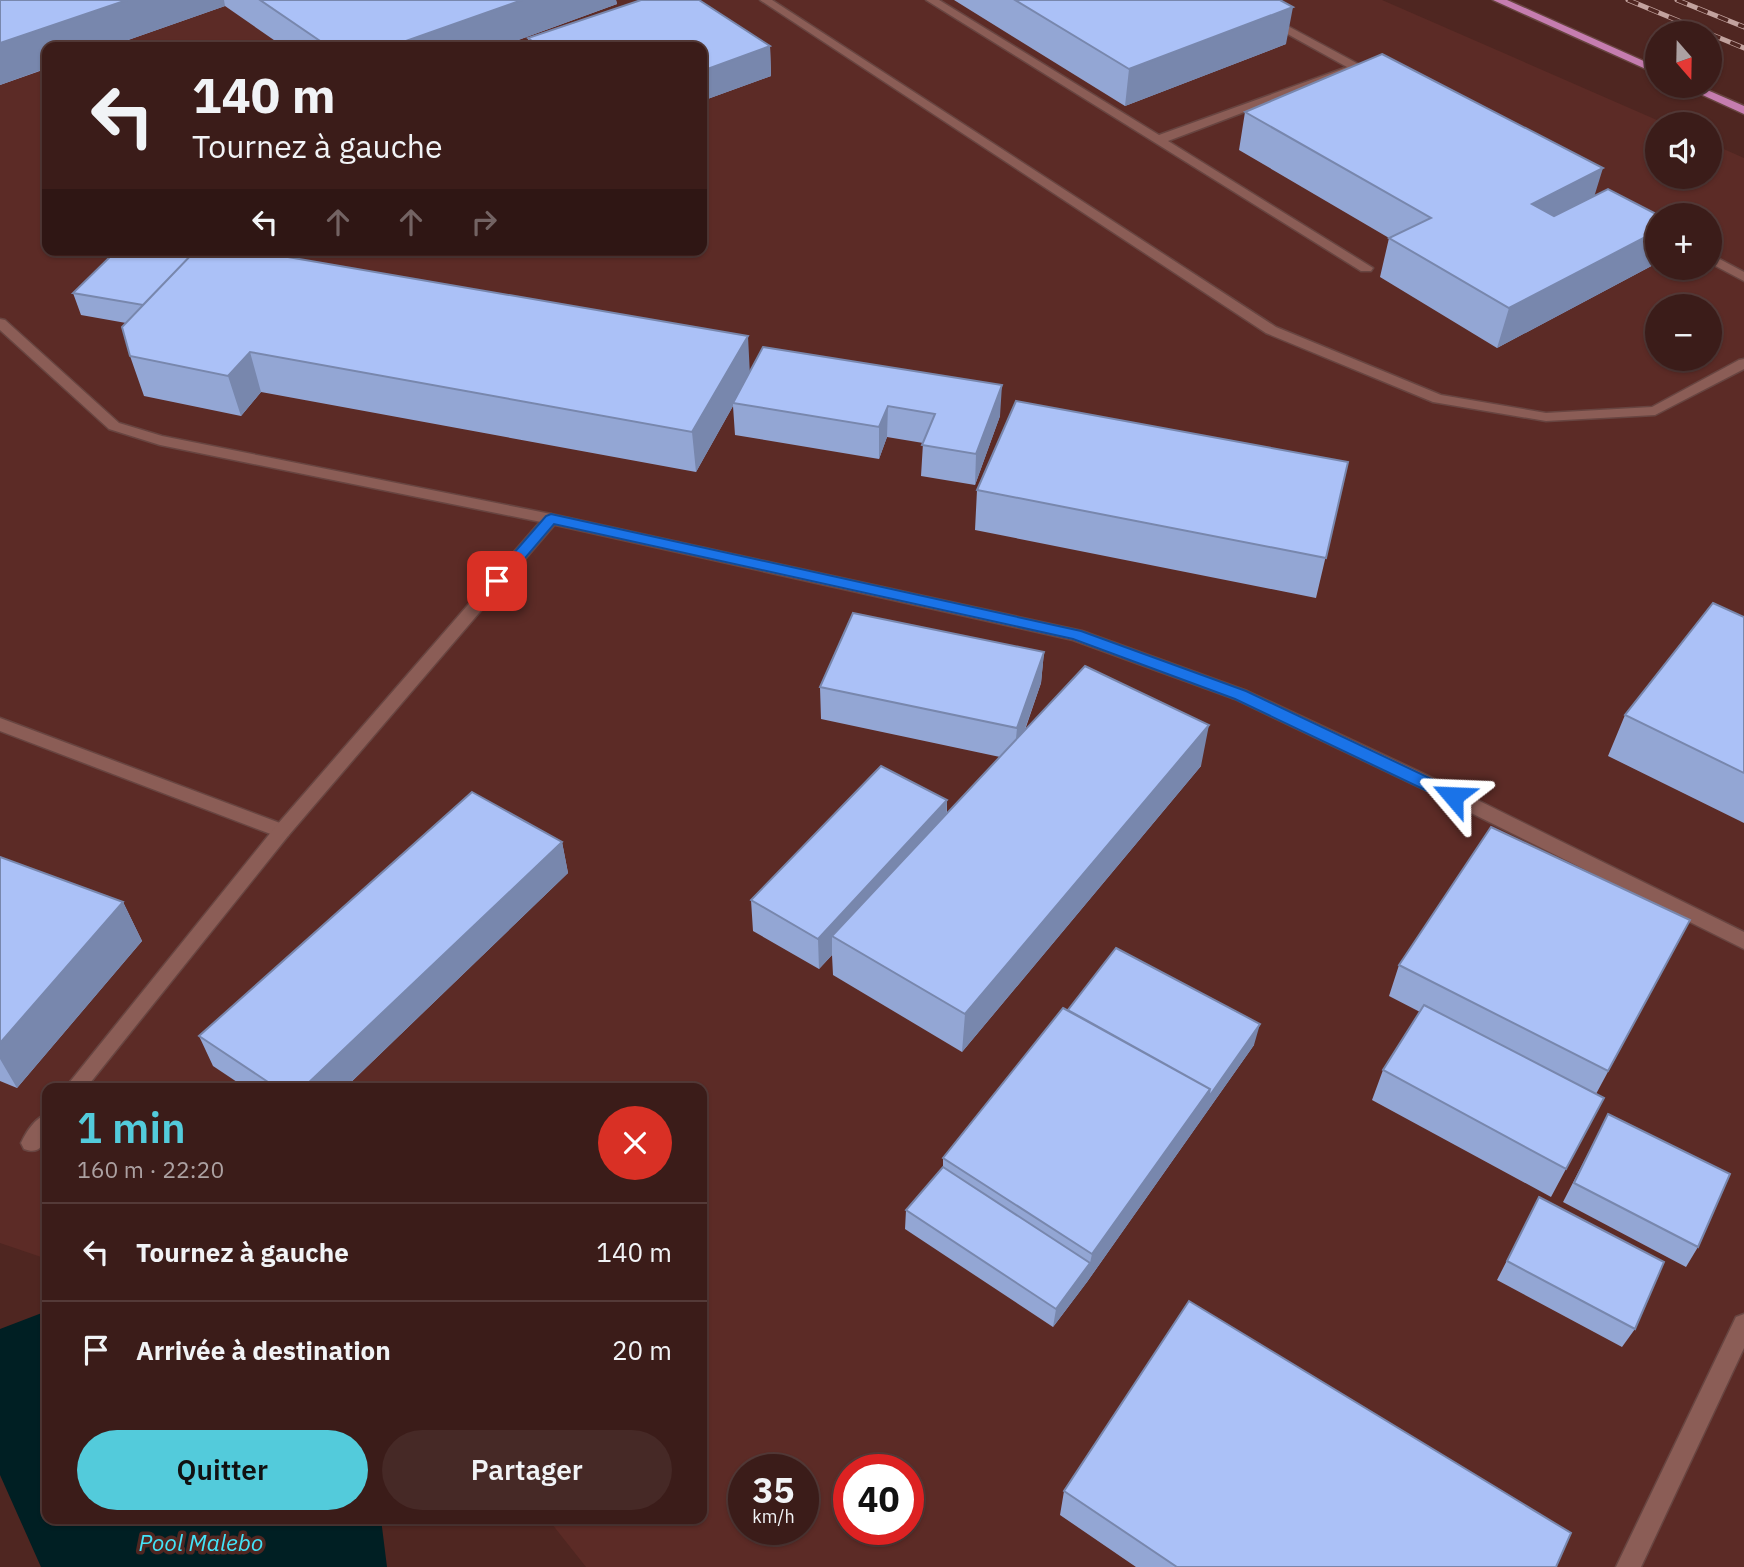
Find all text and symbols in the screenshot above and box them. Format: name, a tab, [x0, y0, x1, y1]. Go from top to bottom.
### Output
north arrow	[1645, 21, 1722, 98]
map controls	[1645, 21, 1722, 371]
text: 140 m	[192, 63, 336, 126]
icon: left	[77, 70, 168, 161]
button: sound	[1645, 112, 1722, 189]
text: Tournez à gauche	[192, 125, 443, 167]
icon: left	[246, 203, 284, 241]
icon: ahead	[319, 203, 357, 241]
icon: ahead	[392, 203, 430, 241]
icon: right	[465, 203, 503, 241]
button: +	[1645, 203, 1722, 280]
button: −	[1645, 294, 1722, 371]
pin	[467, 551, 527, 611]
icon: arrive	[478, 562, 516, 600]
position arrow	[1416, 759, 1490, 833]
text: 1 min	[77, 1100, 186, 1155]
button: close	[598, 1106, 672, 1180]
text: 160 m · 22:20	[77, 1154, 224, 1184]
icon: left	[77, 1233, 115, 1271]
text: Tournez à gauche	[136, 1235, 349, 1269]
text: 140 m	[596, 1235, 672, 1269]
icon: arrive	[77, 1331, 115, 1369]
text: Arrivée à destination	[136, 1333, 391, 1367]
text: 20 m	[612, 1333, 672, 1367]
button: Quitter	[77, 1430, 368, 1510]
button: Partager	[382, 1430, 672, 1510]
speed limit sign: 40	[833, 1454, 924, 1545]
text: 35	[752, 1467, 795, 1513]
text: km/h	[752, 1505, 795, 1528]
water label: Pool Malebo	[138, 1527, 264, 1557]

